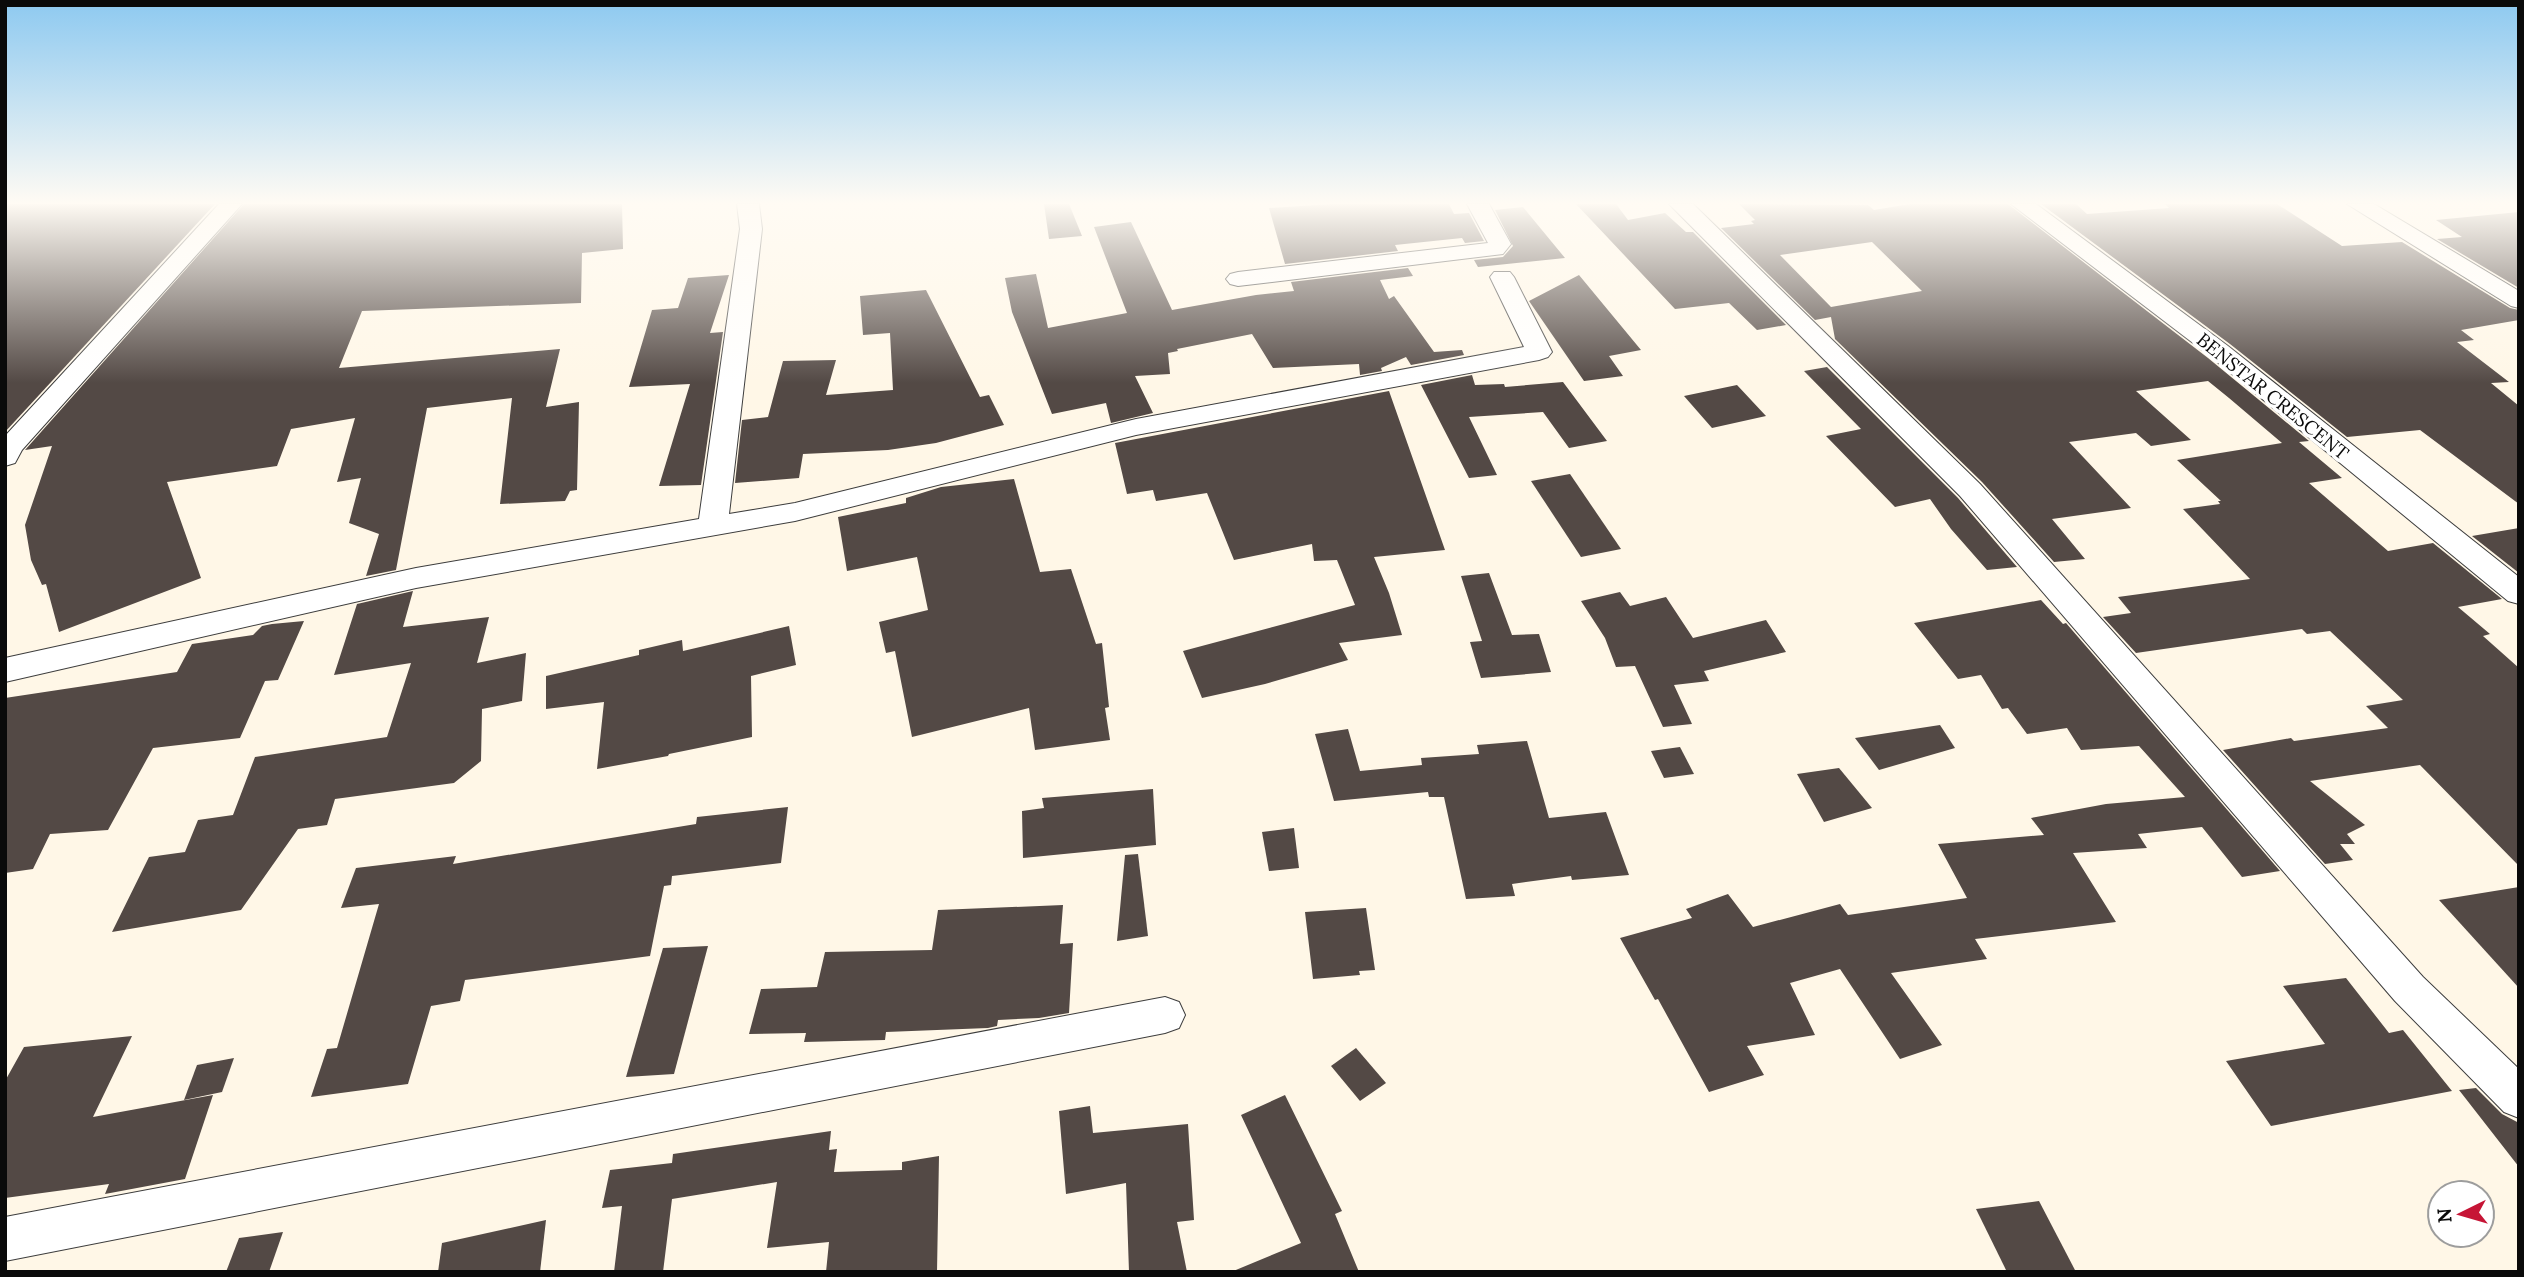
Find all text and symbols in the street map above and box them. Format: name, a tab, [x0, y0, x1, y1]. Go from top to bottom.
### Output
street label: BENSTAR CRESCENT	[2192, 327, 2354, 465]
north arrow	[2426, 1179, 2496, 1249]
text: N	[2431, 1207, 2457, 1224]

